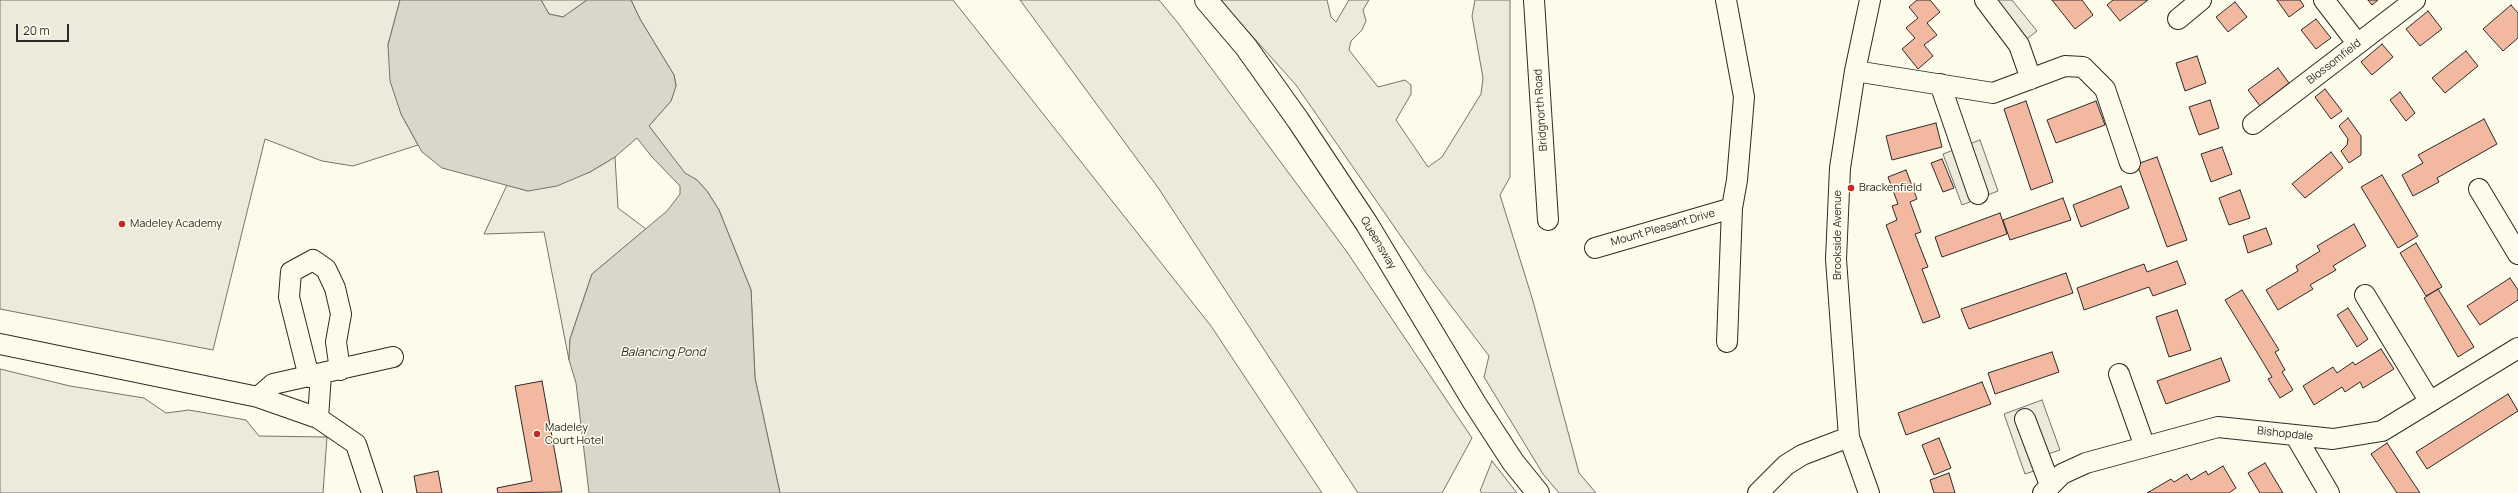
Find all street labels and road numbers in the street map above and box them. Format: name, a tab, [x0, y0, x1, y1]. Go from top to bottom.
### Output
street label: Blossomfield	[2304, 37, 2364, 87]
street label: Bridgnorth Road	[1532, 68, 1550, 152]
street label: Brookside Avenue	[1831, 190, 1845, 280]
street label: Mount Pleasant Drive	[1609, 207, 1717, 249]
street label: Queensway	[1357, 214, 1399, 272]
street label: Bishopdale	[2256, 424, 2314, 444]

